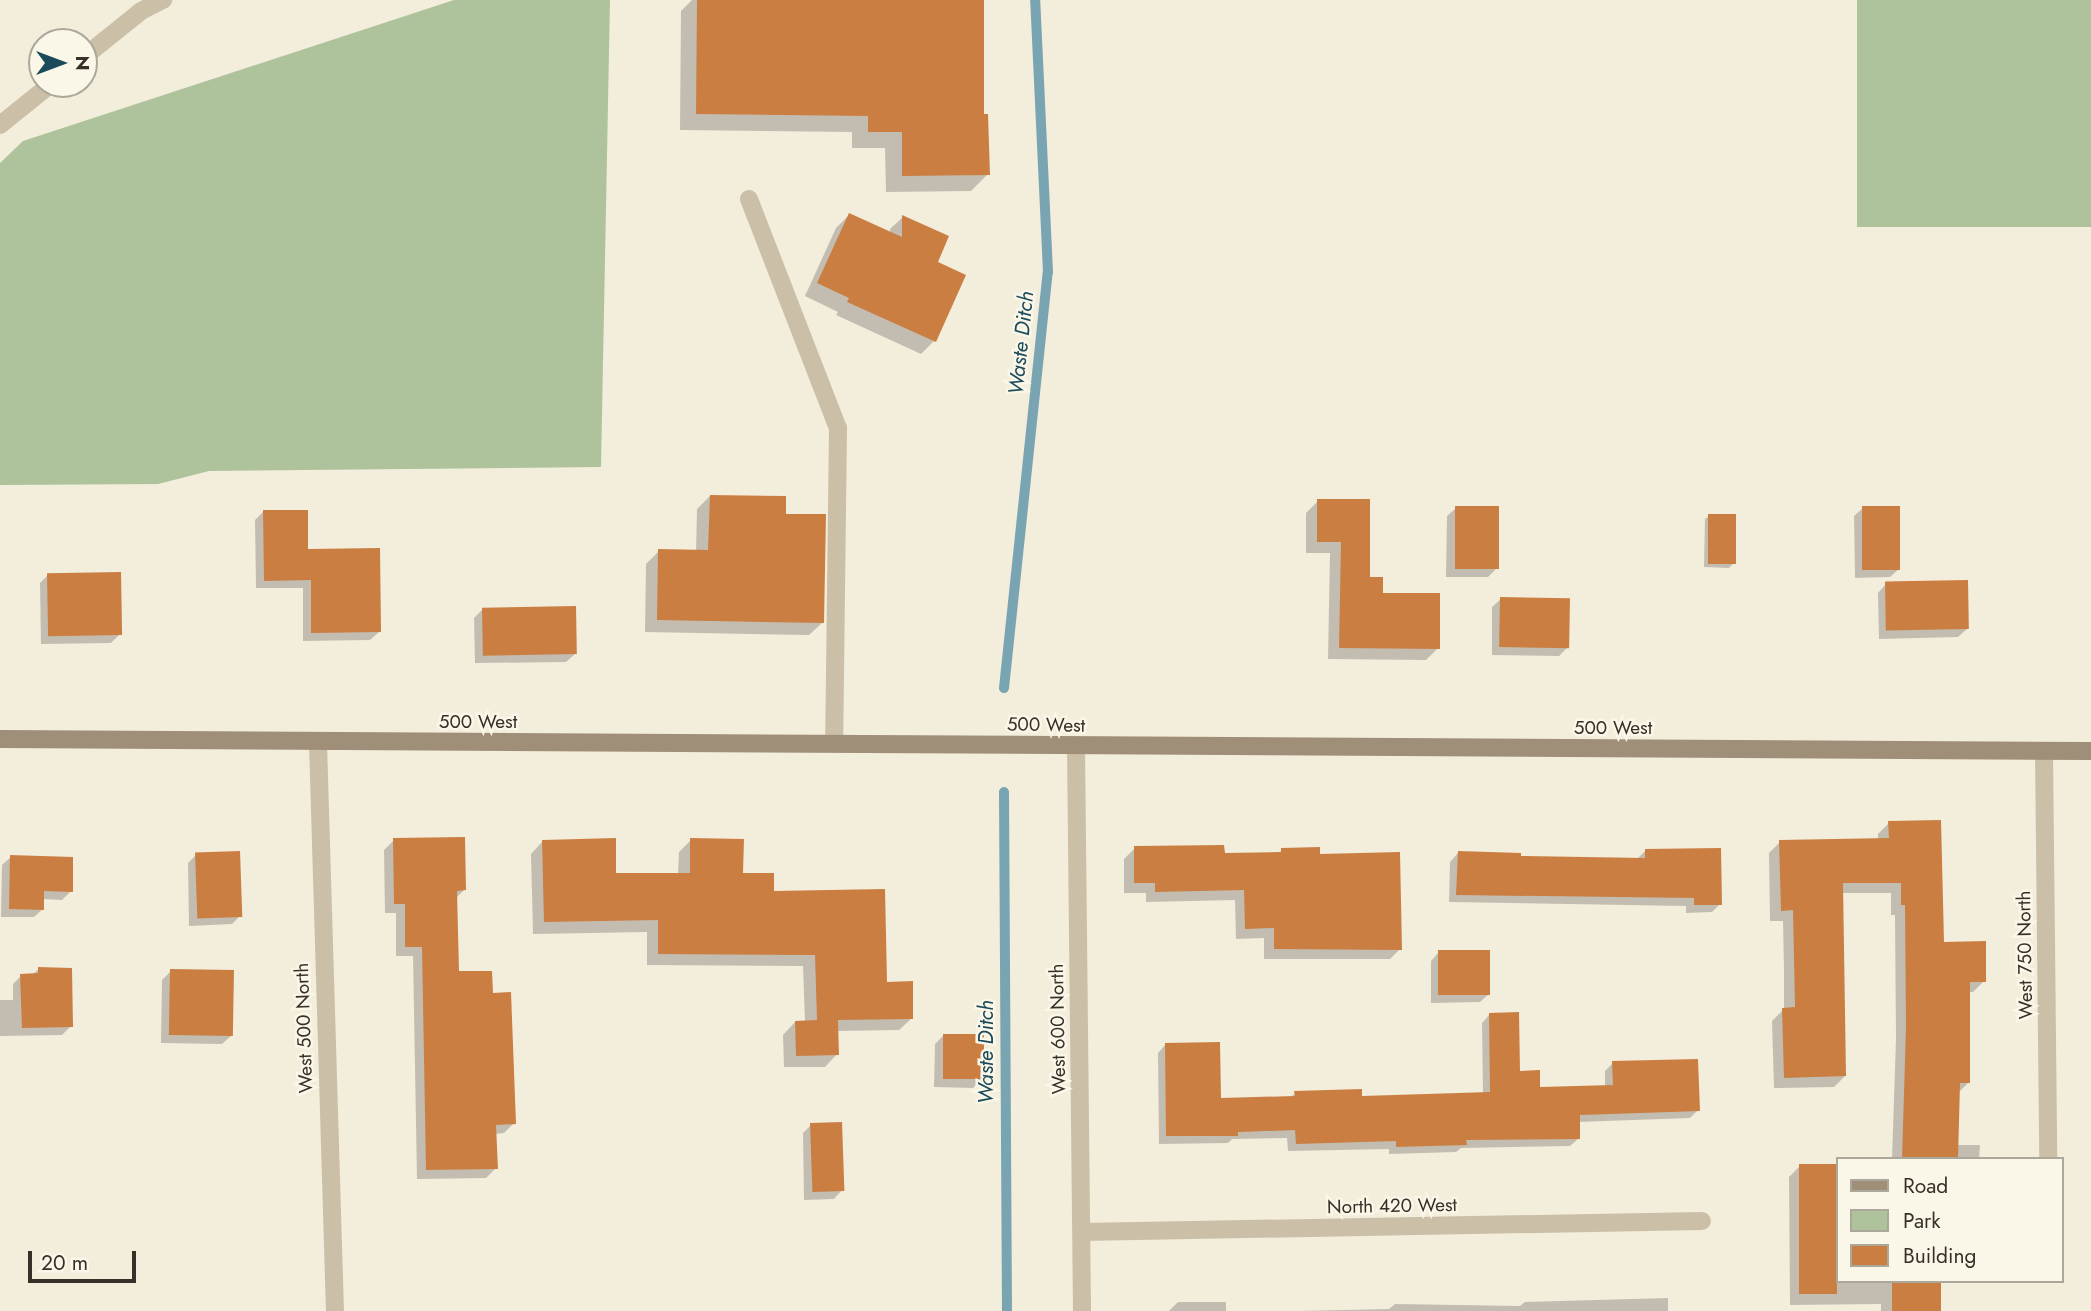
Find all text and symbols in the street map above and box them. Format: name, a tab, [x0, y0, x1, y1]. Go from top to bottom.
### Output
north arrow	[28, 28, 98, 98]
text: N	[69, 55, 96, 71]
water label: Waste Ditch	[1003, 290, 1039, 396]
street label: 500 West	[439, 711, 517, 733]
street label: 500 West	[1007, 713, 1085, 737]
street label: 500 West	[1574, 717, 1652, 739]
street label: West 750 North	[2012, 890, 2038, 1020]
street label: West 500 North	[290, 962, 318, 1094]
street label: West 600 North	[1045, 964, 1071, 1094]
water label: Waste Ditch	[973, 1000, 999, 1104]
legend	[1836, 1157, 2063, 1283]
text: Road	[1903, 1171, 1948, 1201]
street label: North 420 West	[1327, 1193, 1457, 1219]
text: Park	[1903, 1206, 1940, 1236]
scale bar	[32, 1238, 140, 1282]
text: Building	[1903, 1241, 1976, 1271]
text: 20 m	[41, 1248, 88, 1278]

